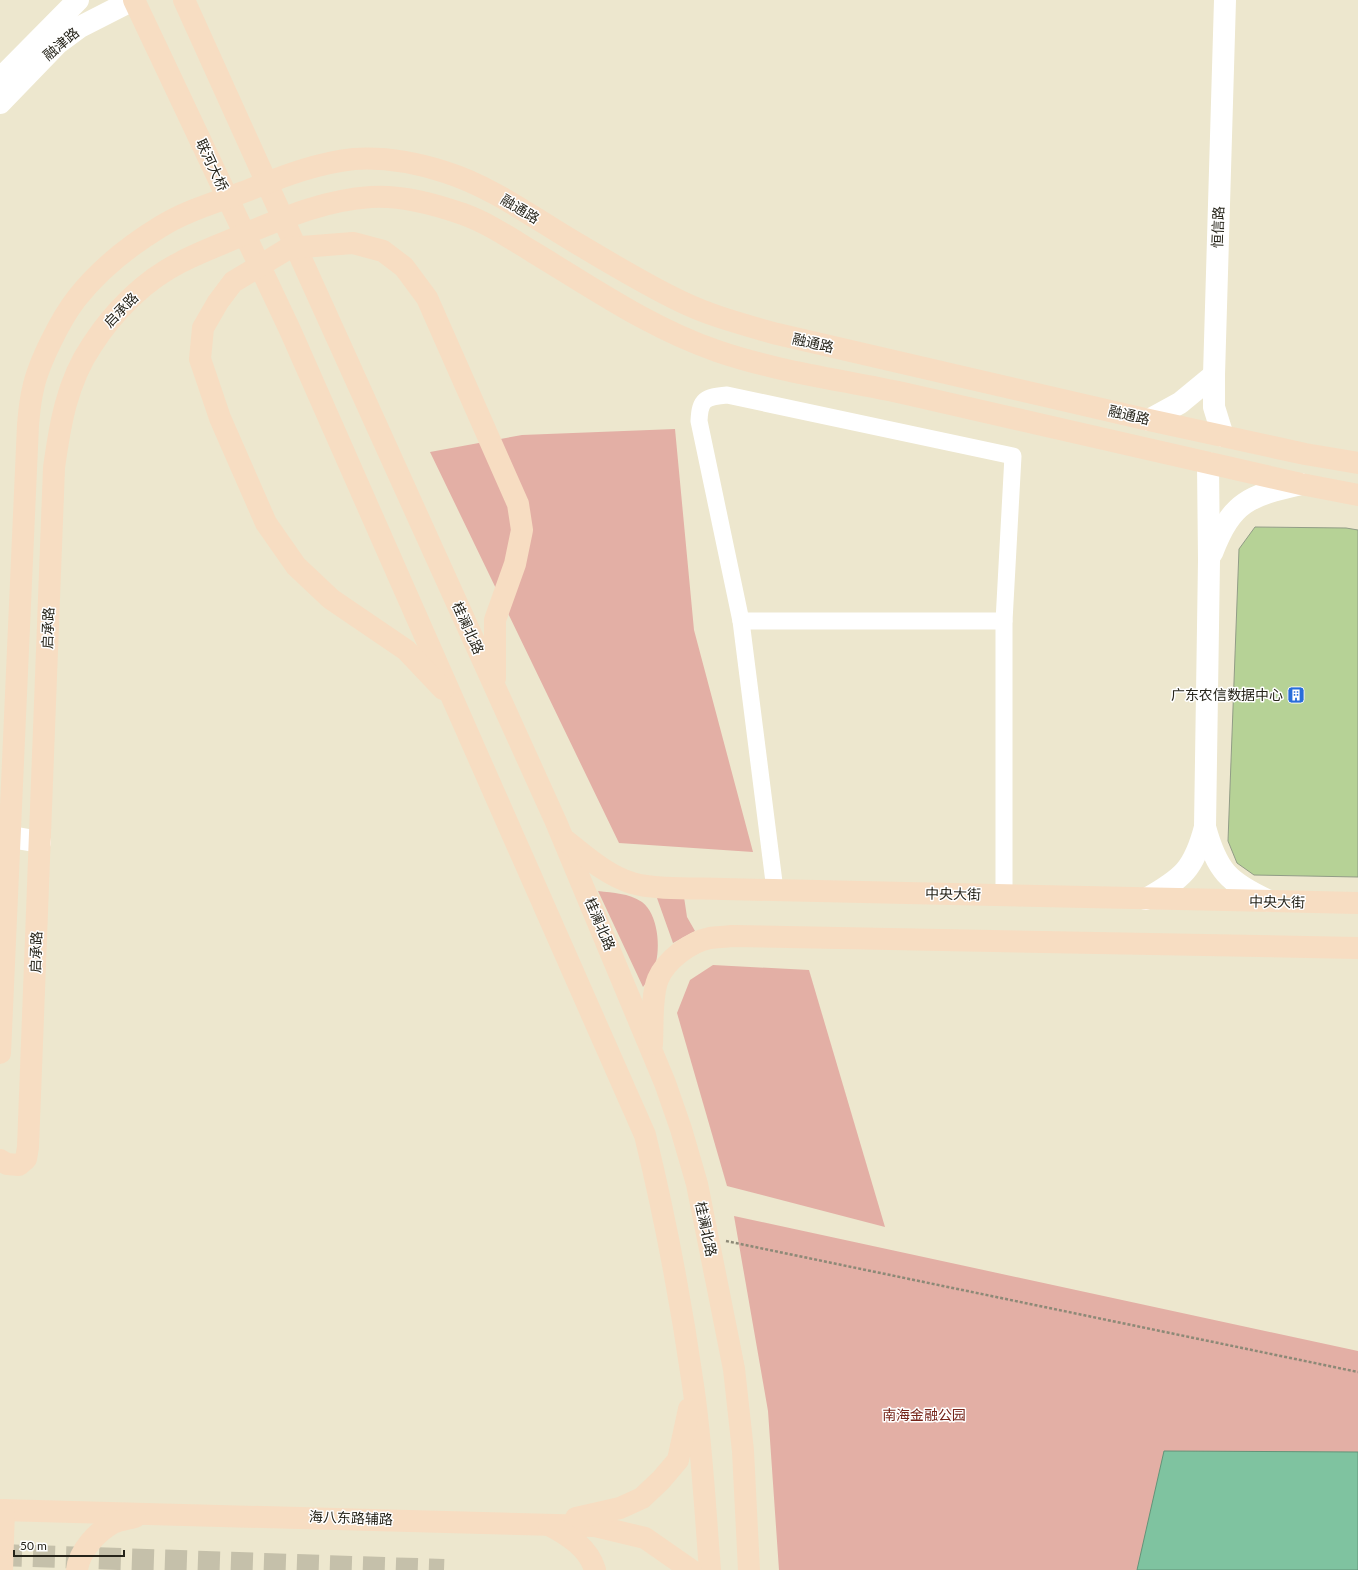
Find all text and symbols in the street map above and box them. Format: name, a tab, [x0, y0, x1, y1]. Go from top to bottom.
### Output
street label: 融津路	[39, 24, 82, 64]
street label: 联河大桥	[193, 136, 232, 194]
street label: 融通路	[498, 190, 543, 227]
street label: 恒信路	[1208, 206, 1227, 248]
street label: 启承路	[100, 289, 141, 331]
street label: 融通路	[791, 330, 835, 356]
street label: 融通路	[1107, 402, 1151, 428]
street label: 桂澜北路	[449, 599, 488, 657]
street label: 启承路	[38, 607, 57, 649]
building icon: 广东农信数据中心	[1286, 685, 1306, 705]
place label: 广东农信数据中心	[1171, 686, 1283, 703]
street label: 中央大街	[925, 885, 981, 902]
street label: 中央大街	[1249, 893, 1305, 910]
street label: 桂澜北路	[582, 895, 619, 953]
street label: 启承路	[26, 931, 45, 973]
street label: 桂澜北路	[692, 1200, 721, 1258]
park label: 南海金融公园	[882, 1406, 966, 1423]
street label: 海八东路辅路	[309, 1508, 393, 1527]
scale bar	[14, 1532, 124, 1558]
text: 50 m	[20, 1538, 47, 1553]

